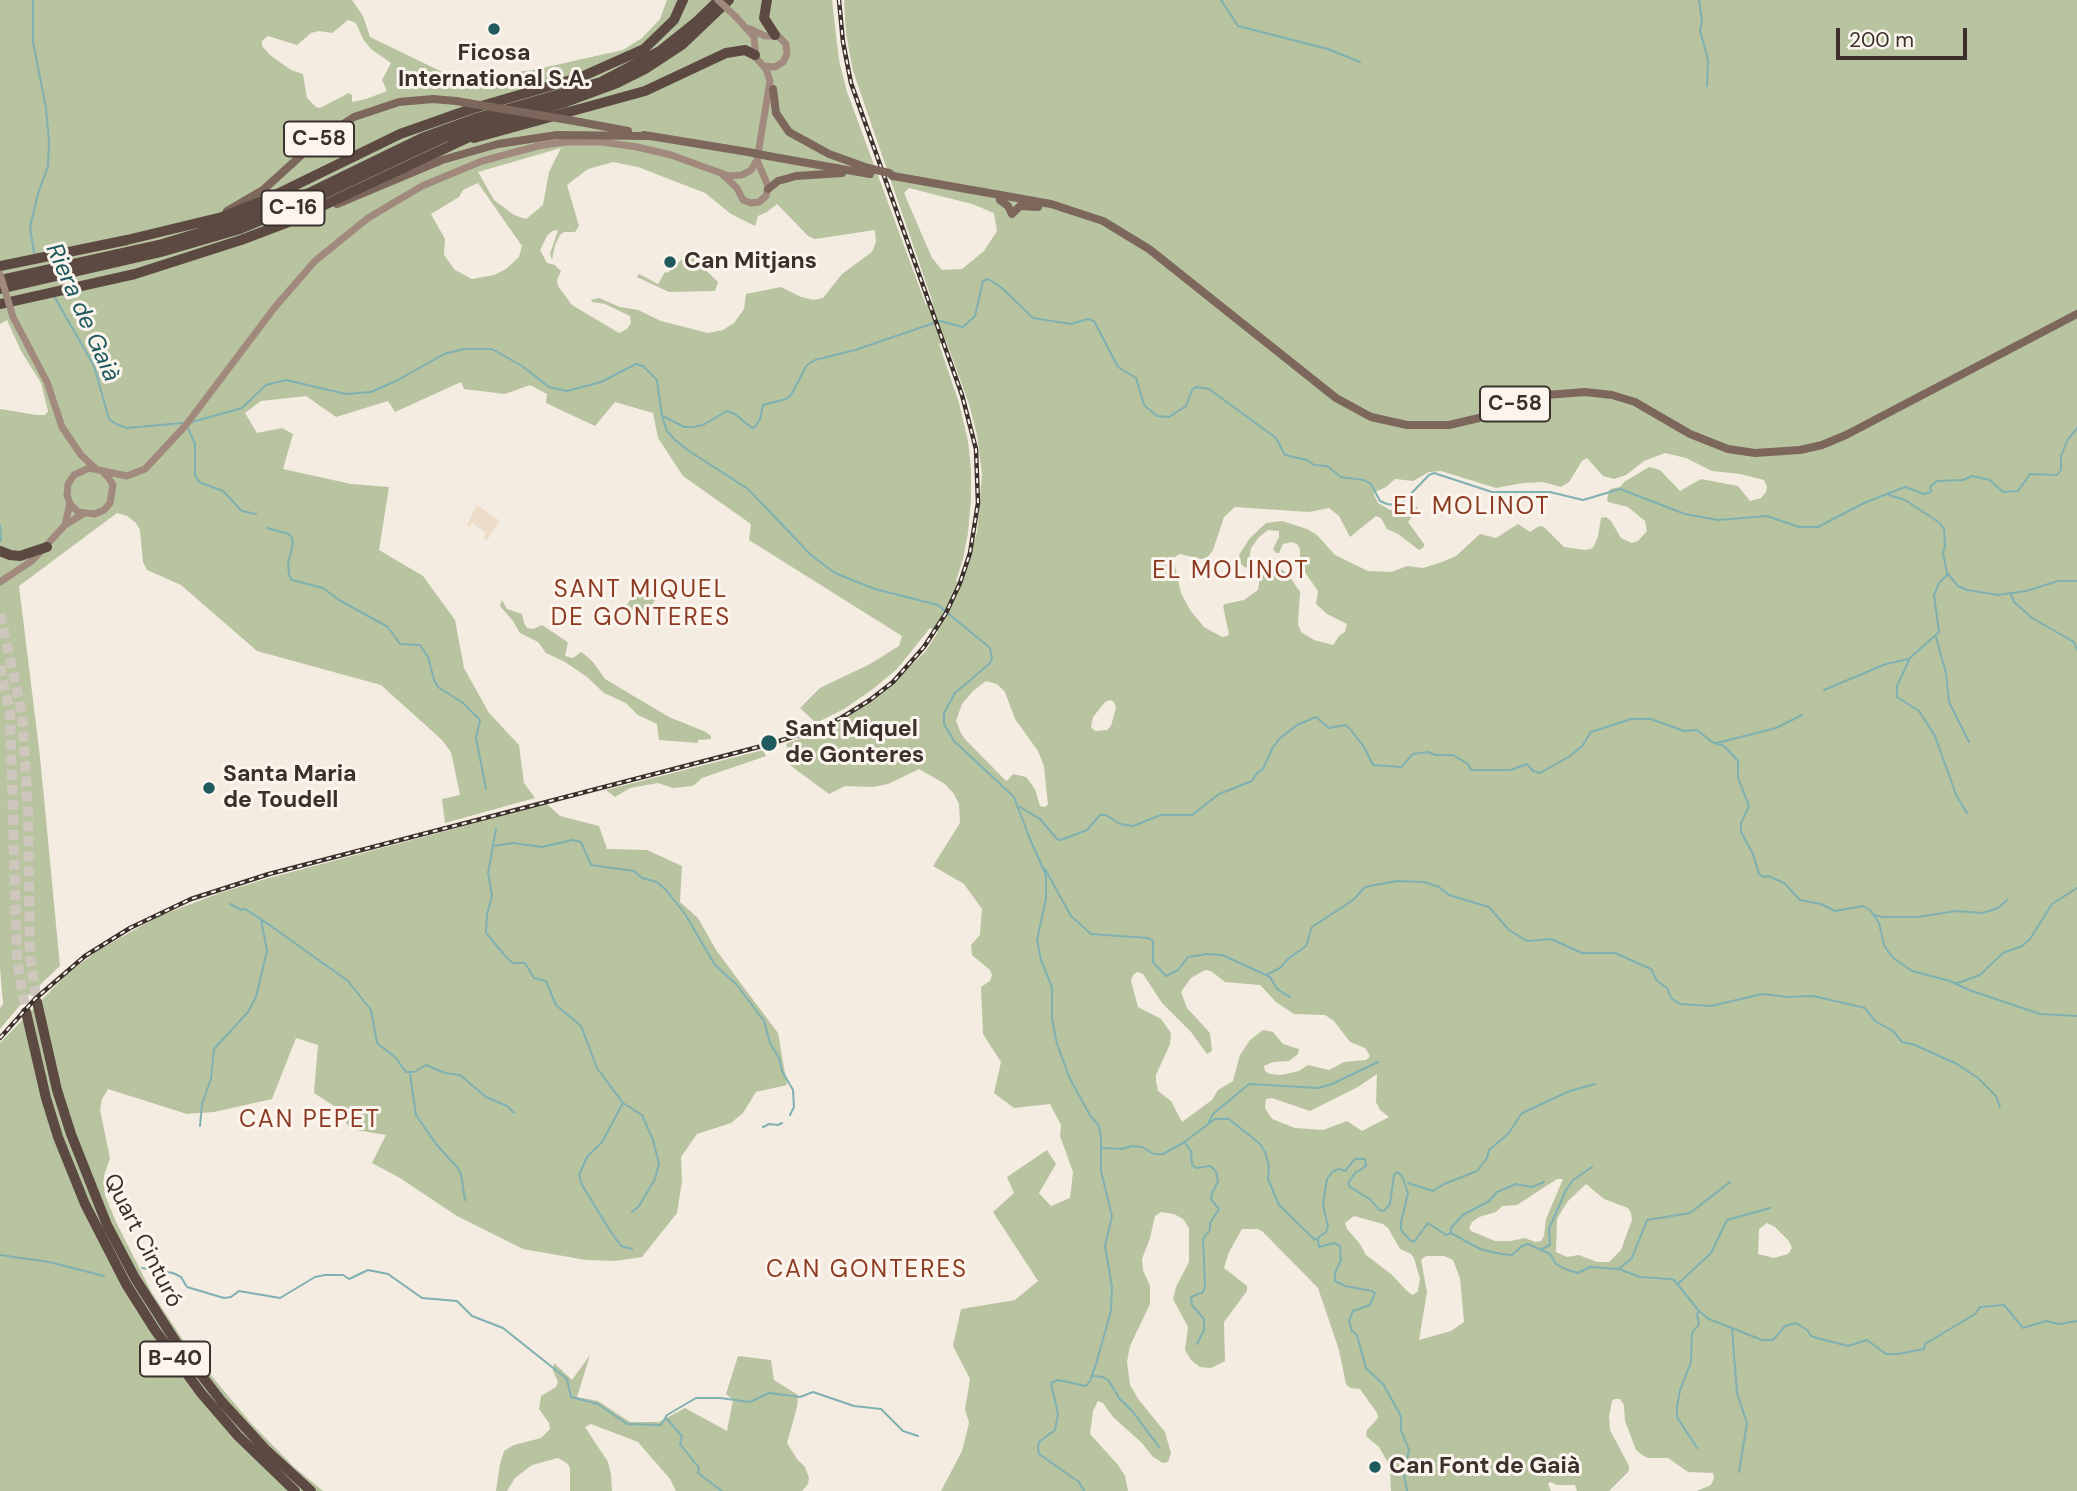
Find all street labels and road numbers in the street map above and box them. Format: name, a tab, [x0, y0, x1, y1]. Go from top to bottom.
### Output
road number: C-58	[284, 122, 354, 156]
road number: C-16	[262, 190, 324, 226]
road number: C-58	[1480, 386, 1550, 422]
street label: Quart Cinturó	[97, 1170, 187, 1312]
road number: B-40	[140, 1342, 210, 1376]

